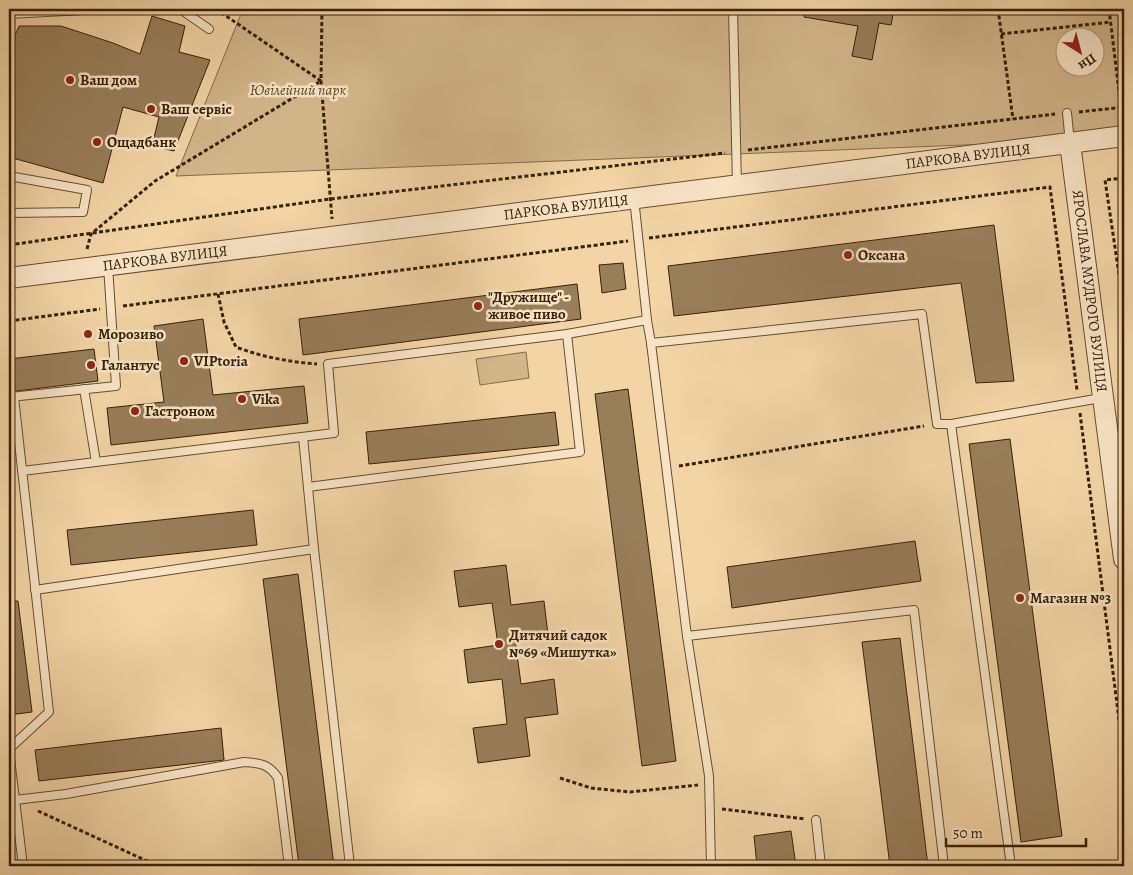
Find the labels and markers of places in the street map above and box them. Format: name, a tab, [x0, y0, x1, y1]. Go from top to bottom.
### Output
place label: Ваш дом	[80, 70, 137, 90]
marker: Ваш дом	[64, 74, 76, 86]
place label: Ваш сервіс	[161, 99, 232, 119]
marker: Ваш сервіс	[145, 103, 157, 115]
place label: Ощадбанк	[107, 132, 176, 152]
marker: Ощадбанк	[91, 136, 103, 148]
place label: Оксана	[858, 245, 906, 265]
marker: Оксана	[842, 249, 854, 261]
place label: "Дружище" - живое пиво	[488, 287, 569, 324]
marker: "Дружище" - живое пиво	[472, 300, 484, 312]
place label: Морозиво	[98, 324, 164, 344]
marker: Морозиво	[82, 328, 94, 340]
place label: VIPtoria	[193, 351, 249, 371]
place label: Галантус	[101, 355, 160, 375]
marker: VIPtoria	[178, 355, 190, 367]
marker: Галантус	[85, 359, 97, 371]
place label: Vika	[251, 389, 281, 409]
marker: Vika	[236, 393, 248, 405]
place label: Гастроном	[145, 401, 215, 421]
marker: Гастроном	[129, 405, 141, 417]
place label: Магазин №3	[1030, 588, 1111, 608]
marker: Магазин №3	[1014, 592, 1026, 604]
place label: Дитячий садок №69 «Мишутка»	[509, 625, 617, 662]
marker: Дитячий садок №69 «Мишутка»	[493, 638, 505, 650]

